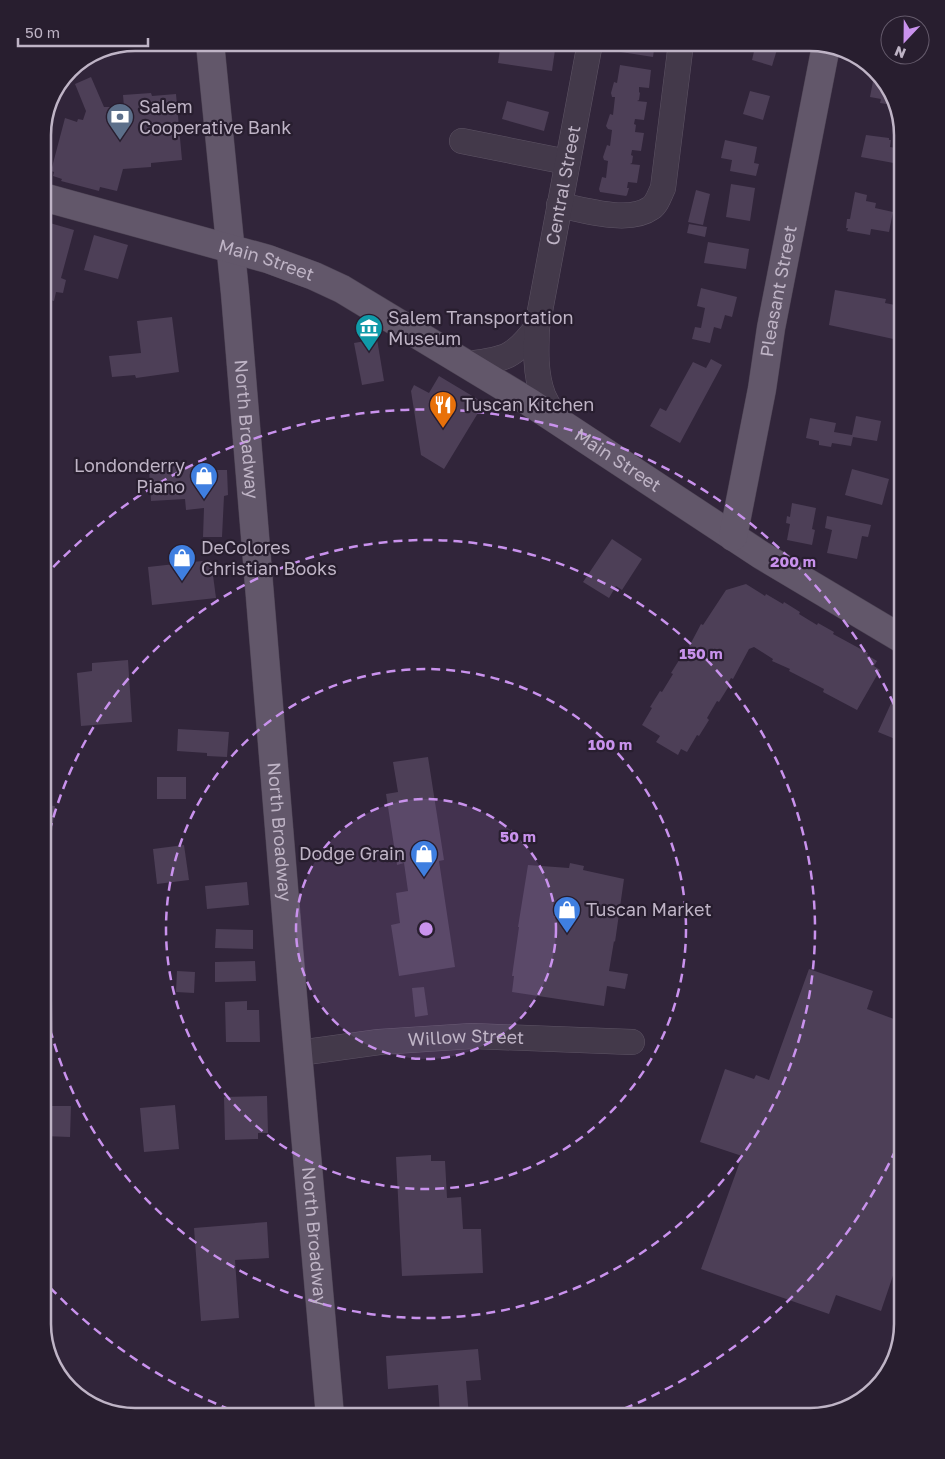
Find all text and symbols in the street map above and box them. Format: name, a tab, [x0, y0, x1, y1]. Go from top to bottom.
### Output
scale bar	[18, 15, 148, 47]
north arrow	[880, 15, 930, 65]
text: 50 m	[25, 23, 60, 41]
text: N	[892, 43, 908, 62]
place label: Salem Cooperative Bank	[139, 95, 291, 138]
bank icon: Salem Cooperative Bank	[105, 102, 135, 141]
street label: Central Street	[541, 123, 584, 247]
street label: Pleasant Street	[755, 223, 801, 358]
street label: Main Street	[216, 234, 317, 285]
place label: Salem Transportation Museum	[388, 306, 574, 349]
museum icon: Salem Transportation Museum	[354, 313, 384, 352]
street label: North Broadway	[231, 359, 264, 500]
restaurant icon: Tuscan Kitchen	[428, 390, 458, 429]
place label: Tuscan Kitchen	[462, 393, 594, 415]
street label: Main Street	[571, 423, 666, 496]
place label: Londonderry Piano	[74, 454, 185, 497]
shop icon: Londonderry Piano	[189, 461, 219, 500]
place label: DeColores Christian Books	[201, 536, 337, 579]
shop icon: DeColores Christian Books	[167, 543, 197, 582]
text: 200 m	[770, 552, 816, 570]
text: 150 m	[679, 644, 723, 662]
text: 100 m	[588, 735, 632, 753]
street label: North Broadway	[264, 761, 297, 902]
text: 50 m	[500, 827, 536, 845]
shop icon: Dodge Grain	[409, 839, 439, 878]
place label: Dodge Grain	[299, 842, 405, 864]
shop icon: Tuscan Market	[552, 895, 582, 934]
place label: Tuscan Market	[586, 898, 712, 920]
centre of rings	[417, 920, 435, 938]
street label: Willow Street	[407, 1024, 525, 1050]
street label: North Broadway	[298, 1166, 332, 1307]

